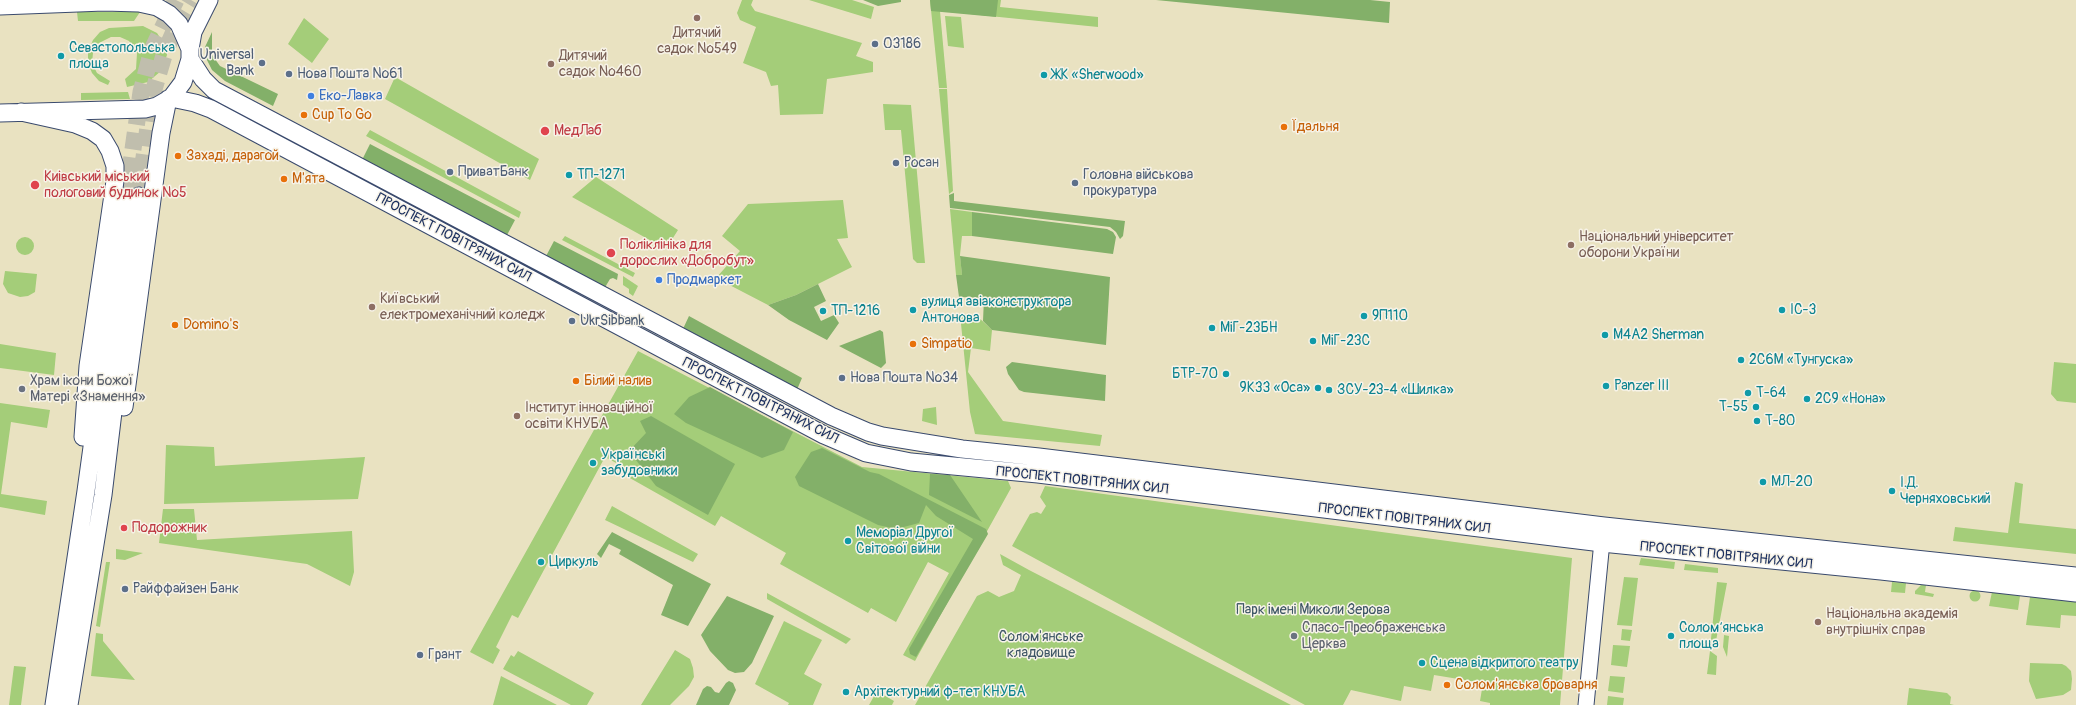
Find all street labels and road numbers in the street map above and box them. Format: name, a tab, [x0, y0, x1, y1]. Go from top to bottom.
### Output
street label: ПРОСПЕКТ ПОВІТРЯНИХ СИЛ	[373, 190, 533, 286]
street label: ПРОСПЕКТ ПОВІТРЯНИХ СИЛ	[679, 354, 841, 448]
street label: ПРОСПЕКТ ПОВІТРЯНИХ СИЛ	[995, 464, 1169, 498]
street label: ПРОСПЕКТ ПОВІТРЯНИХ СИЛ	[1317, 500, 1491, 538]
street label: ПРОСПЕКТ ПОВІТРЯНИХ СИЛ	[1639, 539, 1813, 573]

